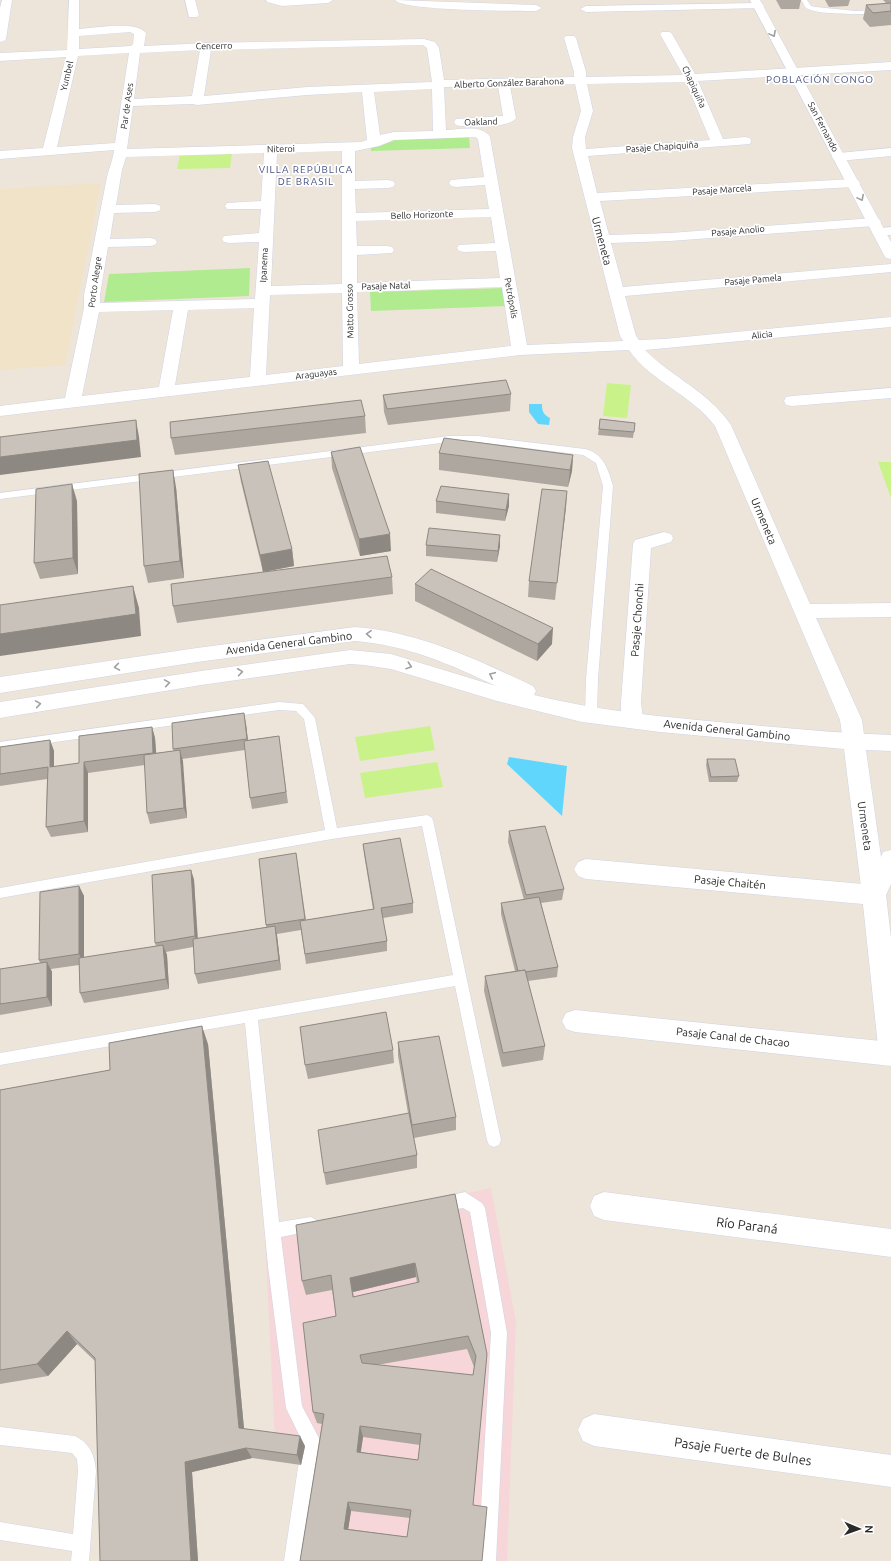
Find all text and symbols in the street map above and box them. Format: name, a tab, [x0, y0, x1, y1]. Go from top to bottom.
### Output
one-way arrow	[769, 30, 776, 38]
street label: Cencerro	[196, 41, 232, 51]
street label: Yumbel	[59, 59, 75, 92]
street label: Chapiquiña	[680, 64, 708, 110]
district label: POBLACIÓN CONGO	[766, 73, 874, 85]
street label: Alberto González Barahona	[454, 76, 564, 90]
street label: Par de Ases	[119, 82, 135, 130]
street label: San Fernando	[806, 100, 840, 154]
street label: Oakland	[464, 116, 498, 128]
street label: Pasaje Chapiquiña	[625, 139, 699, 155]
street label: Niteroi	[267, 144, 295, 154]
district label: VILLA REPÚBLICA DE BRASIL	[259, 163, 353, 187]
street label: Pasaje Marcela	[692, 183, 752, 197]
one-way arrow	[856, 194, 864, 202]
street label: Bello Horizonte	[390, 209, 454, 221]
street label: Urmeneta	[590, 216, 614, 266]
street label: Pasaje Anolio	[711, 224, 765, 238]
street label: Ipanema	[258, 247, 270, 283]
street label: Porto Alegre	[86, 256, 104, 308]
street label: Pasaje Pamela	[724, 273, 782, 287]
street label: Petrópolis	[502, 277, 520, 319]
street label: Pasaje Natal	[361, 280, 411, 292]
street label: Matto Grosso	[345, 284, 355, 338]
street label: Alicia	[751, 329, 773, 341]
street label: Araguayas	[295, 366, 337, 382]
street label: Urmeneta	[749, 496, 779, 546]
street label: Pasaje Chonchi	[628, 583, 646, 657]
street label: Avenida General Gambino	[225, 629, 353, 657]
one-way arrow	[366, 630, 372, 639]
one-way arrow	[406, 661, 413, 670]
one-way arrow	[114, 662, 120, 671]
one-way arrow	[237, 668, 243, 677]
one-way arrow	[488, 672, 496, 680]
one-way arrow	[164, 679, 170, 688]
one-way arrow	[35, 700, 42, 709]
street label: Avenida General Gambino	[663, 717, 791, 743]
street label: Urmeneta	[856, 801, 874, 851]
street label: Pasaje Chaitén	[694, 873, 766, 891]
street label: Pasaje Canal de Chacao	[675, 1025, 791, 1049]
street label: Río Paraná	[715, 1214, 779, 1236]
street label: Pasaje Fuerte de Bulnes	[673, 1434, 813, 1468]
north arrow	[839, 1509, 879, 1549]
text: N	[863, 1525, 875, 1534]

